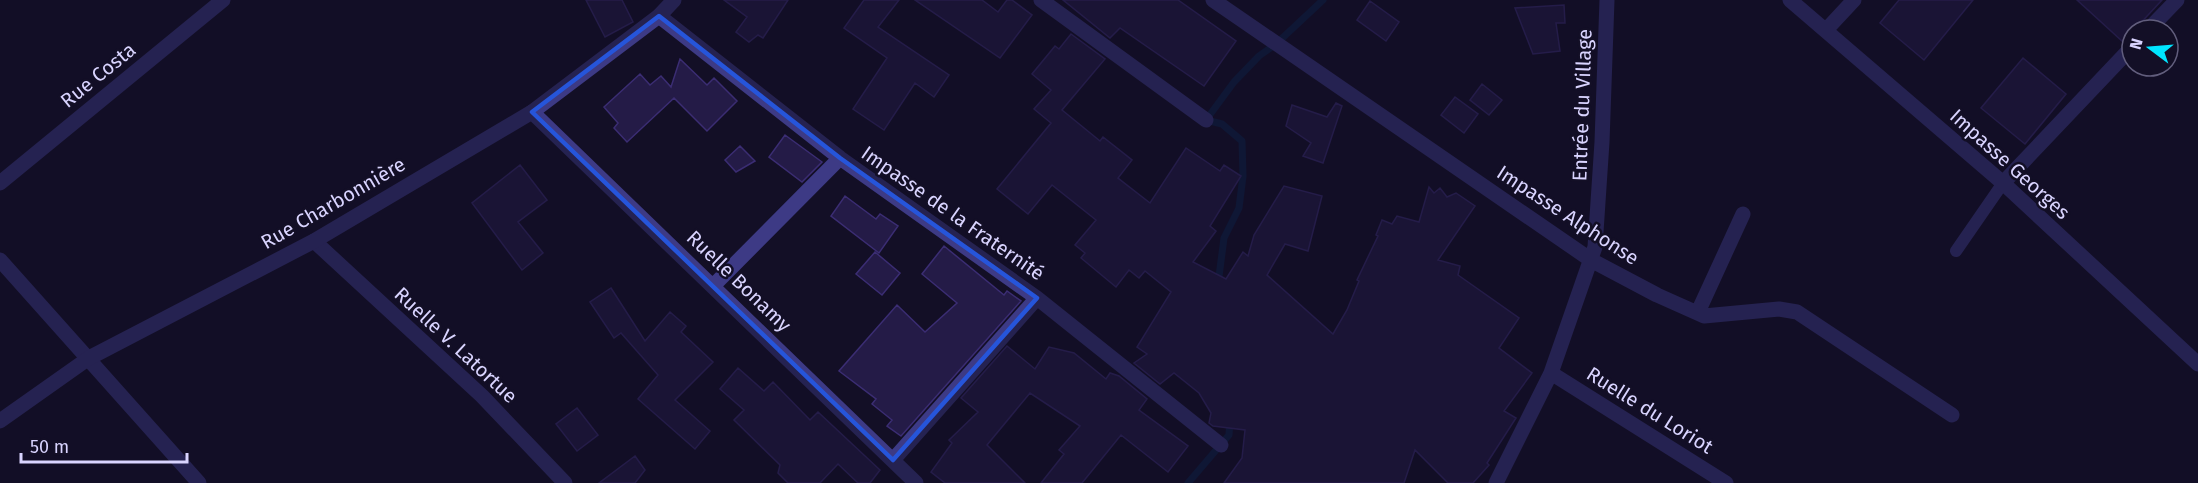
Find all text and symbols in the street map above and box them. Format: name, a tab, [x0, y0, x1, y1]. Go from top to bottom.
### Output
north arrow	[2120, 18, 2180, 78]
street label: Entrée du Village	[1567, 28, 1597, 182]
text: N	[2125, 36, 2147, 52]
street label: Rue Costa	[56, 37, 140, 113]
street label: Impasse Georges	[1945, 104, 2075, 224]
street label: Impasse de la Fraternité	[857, 141, 1049, 285]
street label: Rue Charbonnière	[256, 152, 410, 254]
street label: Impasse Alphonse	[1492, 160, 1644, 270]
street label: Ruelle Bonamy	[682, 225, 796, 337]
street label: Ruelle V. Latortue	[390, 282, 522, 408]
street label: Ruelle du Loriot	[1582, 361, 1718, 459]
scale bar	[21, 426, 188, 464]
text: 50 m	[30, 436, 69, 458]

